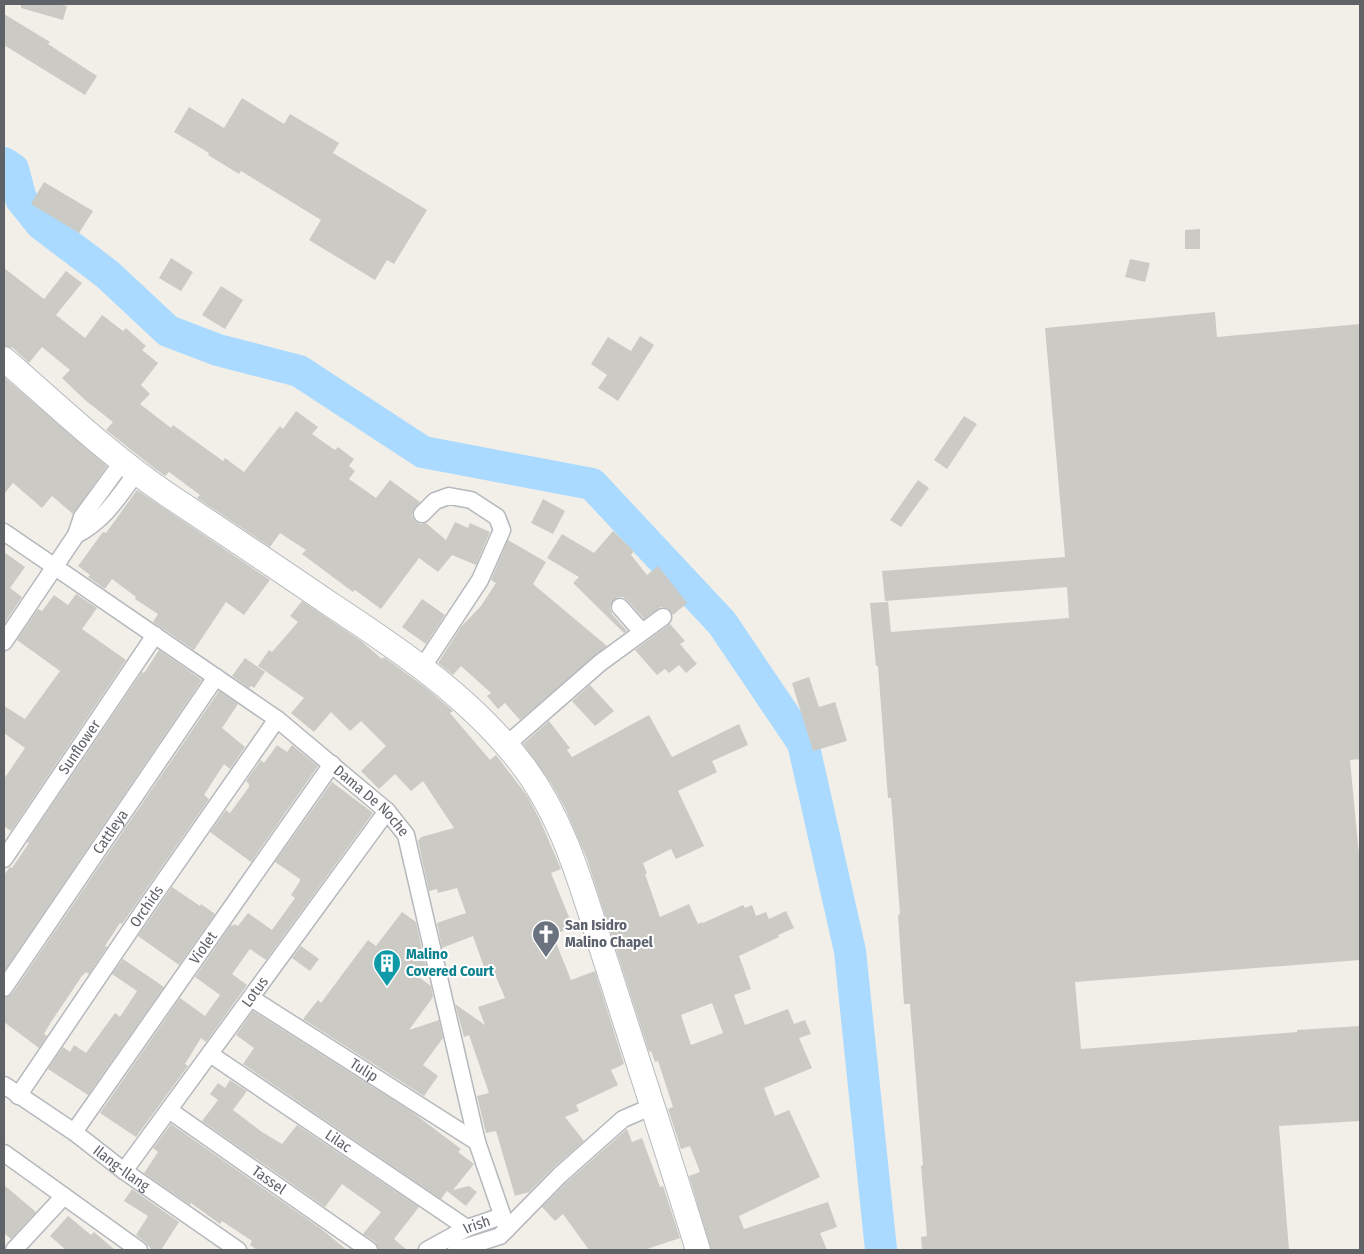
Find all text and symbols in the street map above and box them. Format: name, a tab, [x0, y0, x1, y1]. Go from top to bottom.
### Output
street label: Sunflower	[55, 716, 105, 778]
street label: Dama De Noche	[330, 761, 413, 840]
street label: Cattleya	[89, 806, 132, 857]
street label: Orchids	[126, 882, 167, 931]
place label: San Isidro Malino Chapel	[565, 916, 654, 951]
church icon: San Isidro Malino Chapel	[531, 919, 561, 958]
street label: Violet	[186, 928, 221, 967]
place label: Malino Covered Court	[406, 945, 495, 980]
building icon: Malino Covered Court	[372, 948, 402, 987]
street label: Lotus	[238, 973, 272, 1011]
street label: Tulip	[347, 1054, 381, 1086]
street label: Lilac	[322, 1126, 356, 1157]
street label: Ilang-Ilang	[90, 1141, 153, 1195]
street label: Tassel	[248, 1162, 290, 1198]
street label: Irish	[460, 1212, 493, 1237]

